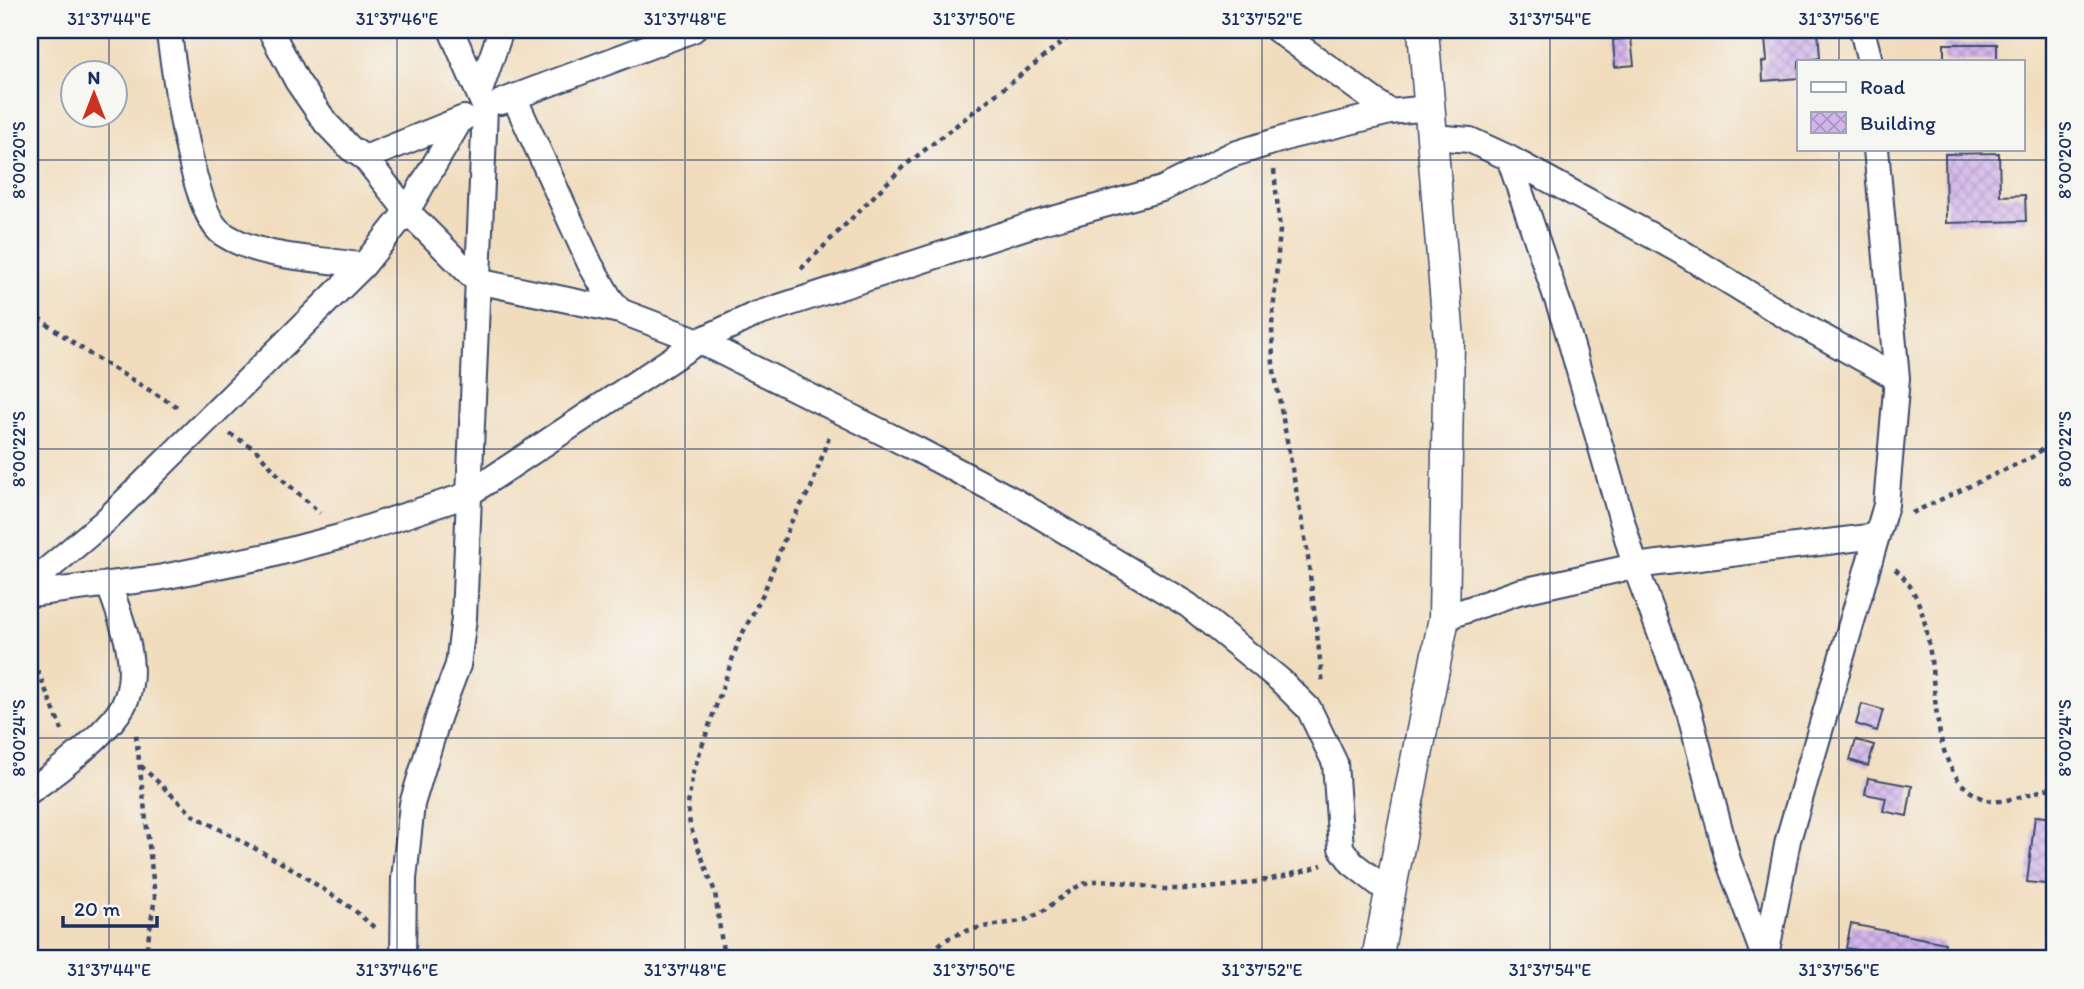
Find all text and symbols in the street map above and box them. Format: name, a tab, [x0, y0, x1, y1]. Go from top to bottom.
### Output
text: 31°37'44"E	[67, 8, 151, 30]
text: 31°37'46"E	[356, 8, 438, 30]
text: 31°37'48"E	[644, 8, 726, 30]
text: 31°37'50"E	[933, 8, 1015, 30]
text: 31°37'52"E	[1222, 8, 1303, 30]
text: 31°37'54"E	[1509, 8, 1591, 30]
text: 31°37'56"E	[1798, 8, 1880, 30]
north arrow	[60, 60, 130, 130]
legend	[1797, 60, 2024, 150]
text: N	[88, 66, 100, 89]
text: Road	[1860, 74, 1906, 99]
text: Building	[1860, 110, 1936, 135]
text: 8°00'20"S	[8, 121, 30, 199]
text: 8°00'20"S	[2054, 121, 2076, 199]
text: 8°00'22"S	[8, 411, 30, 487]
text: 8°00'22"S	[2054, 411, 2076, 487]
text: 8°00'24"S	[8, 699, 30, 777]
text: 8°00'24"S	[2054, 699, 2076, 777]
scale bar	[63, 884, 158, 928]
text: 20 m	[74, 896, 121, 921]
text: 31°37'44"E	[67, 959, 151, 981]
text: 31°37'46"E	[356, 959, 438, 981]
text: 31°37'48"E	[644, 959, 726, 981]
text: 31°37'50"E	[933, 959, 1015, 981]
text: 31°37'52"E	[1222, 959, 1303, 981]
text: 31°37'54"E	[1509, 959, 1591, 981]
text: 31°37'56"E	[1798, 959, 1880, 981]

